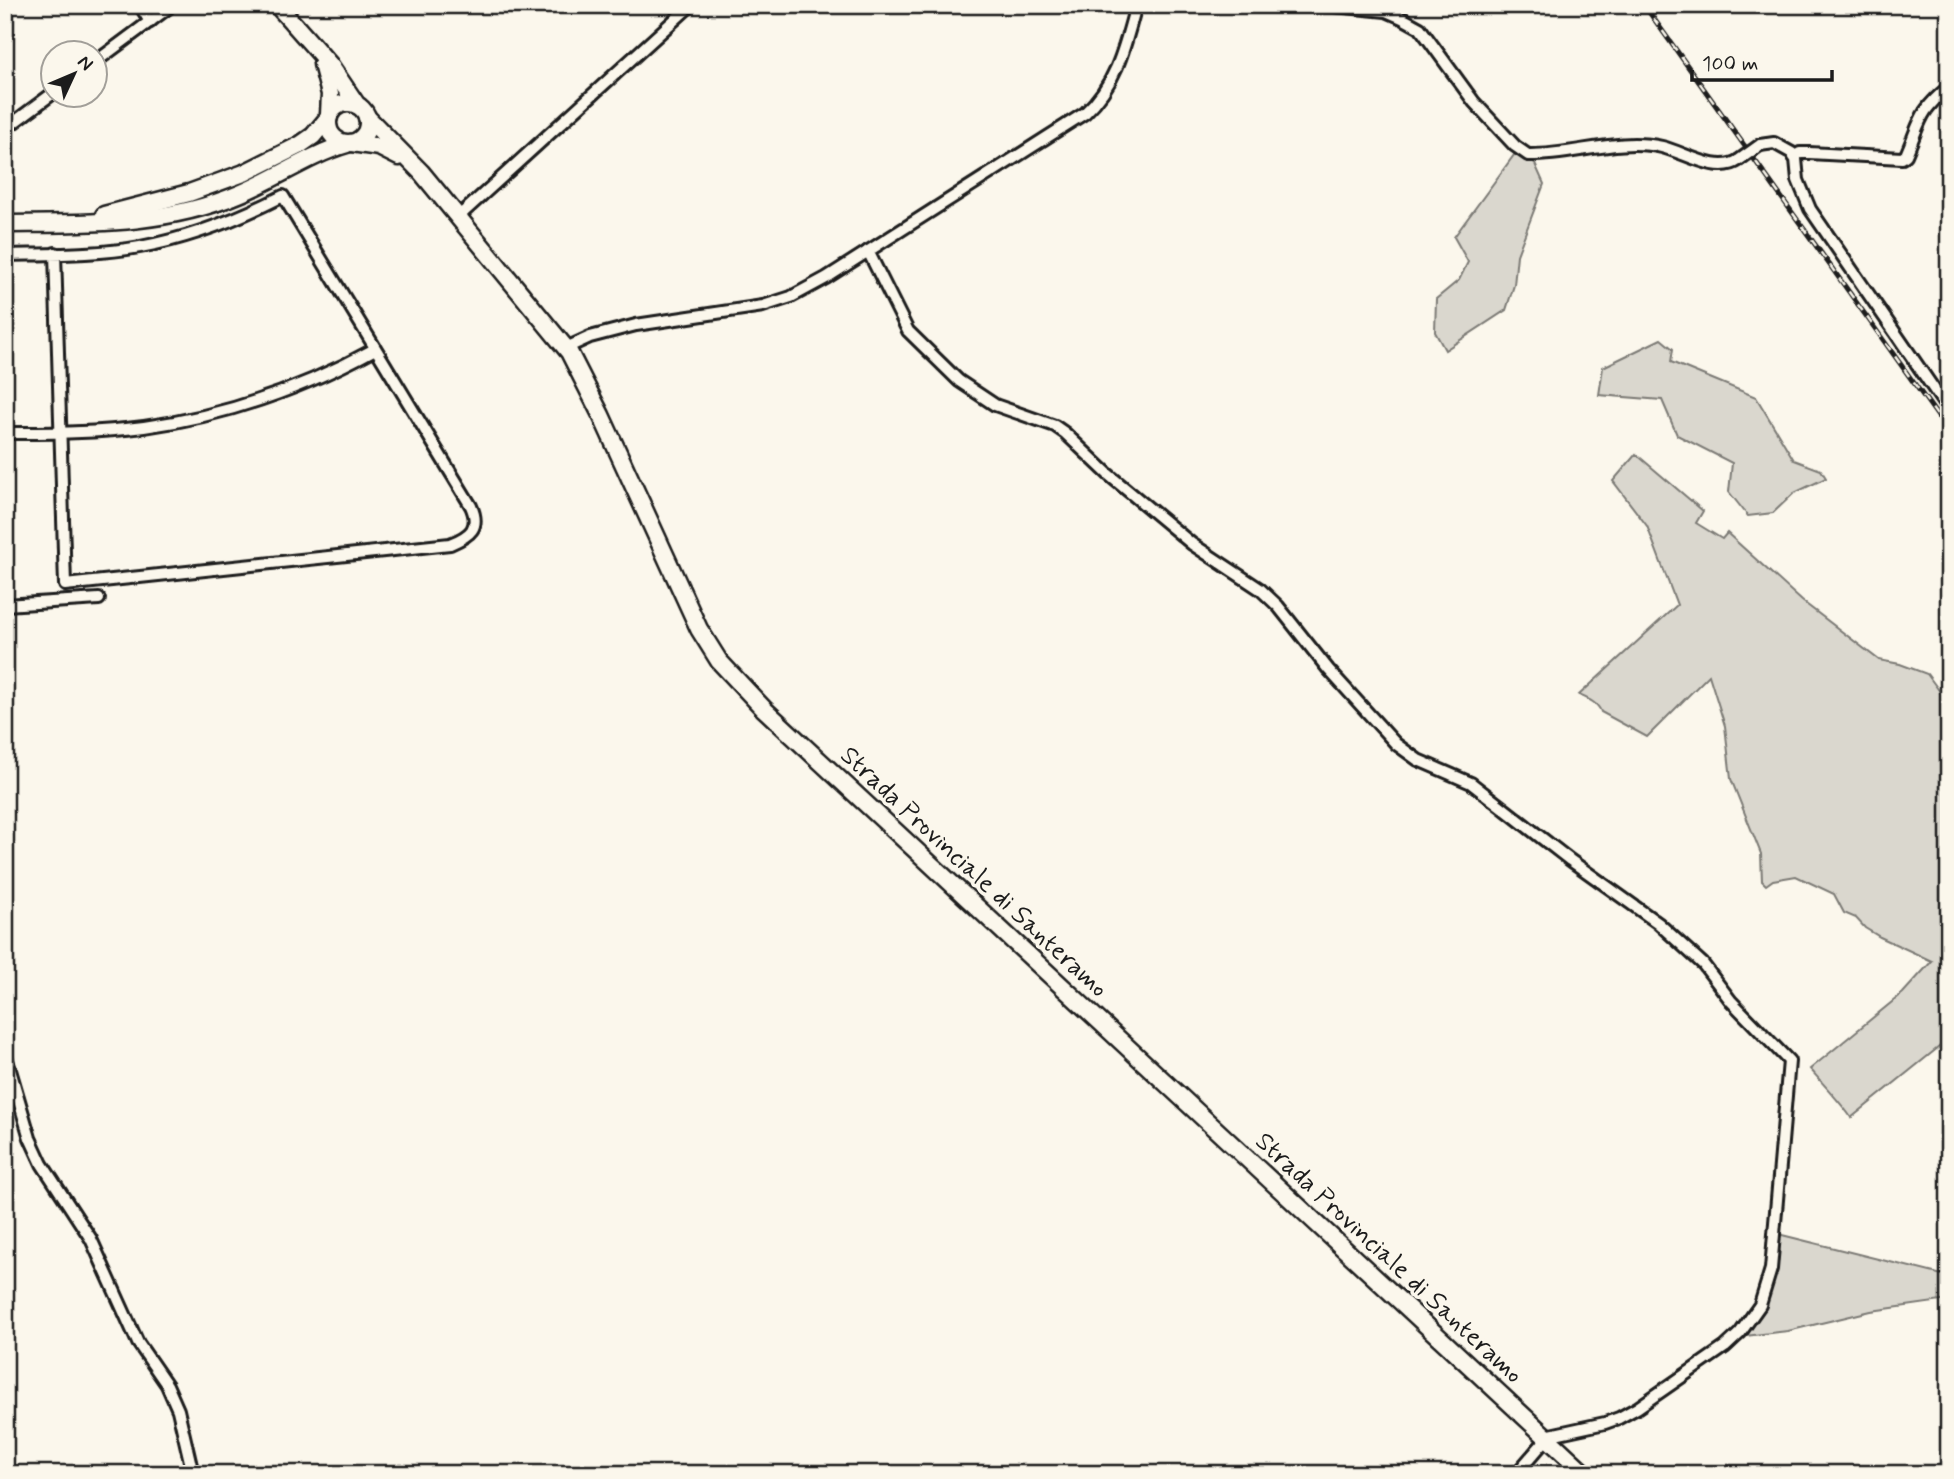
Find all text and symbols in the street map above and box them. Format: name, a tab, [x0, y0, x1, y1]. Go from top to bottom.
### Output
north arrow	[38, 38, 108, 108]
scale bar	[1692, 38, 1832, 82]
text: N	[72, 50, 99, 76]
text: 100 m	[1702, 50, 1758, 78]
street label: Strada Provinciale di Santeramo	[833, 739, 1115, 1006]
street label: Strada Provinciale di Santeramo	[1248, 1125, 1530, 1392]

